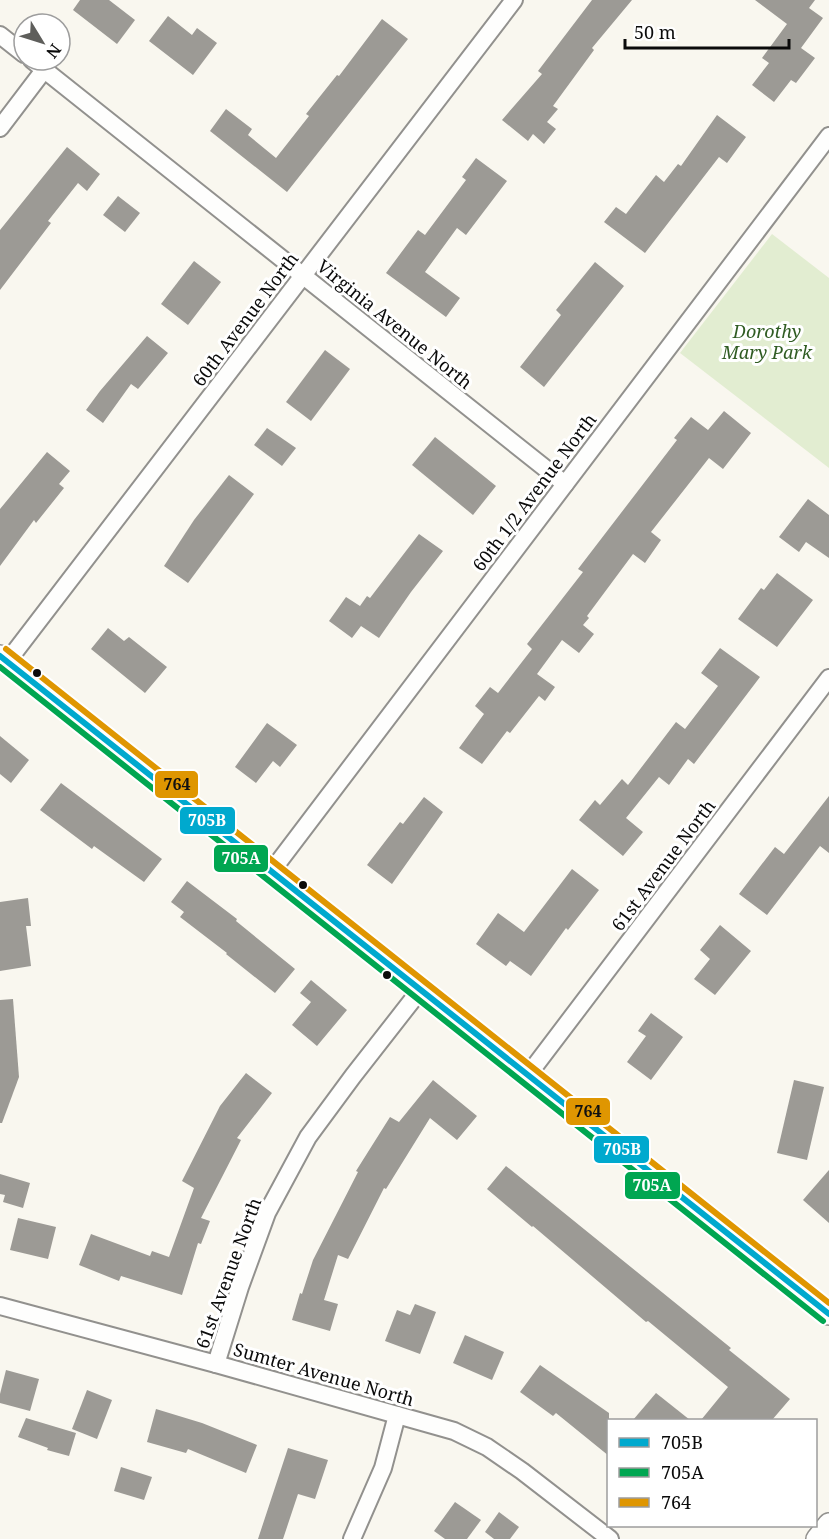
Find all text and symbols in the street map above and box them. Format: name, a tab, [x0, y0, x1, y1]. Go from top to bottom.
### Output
north arrow	[12, 12, 72, 72]
scale bar	[625, 12, 788, 50]
text: 50 m	[634, 20, 676, 44]
text: N	[41, 39, 66, 63]
street label: 60th Avenue North	[187, 247, 303, 391]
street label: Virginia Avenue North	[312, 254, 478, 394]
park label: Dorothy Mary Park	[721, 319, 813, 364]
street label: 60th 1/2 Avenue North	[467, 408, 601, 576]
unlabelled marker	[31, 667, 43, 679]
line badge: 764	[154, 770, 199, 799]
text: 764	[163, 773, 191, 795]
street label: 61st Avenue North	[606, 794, 720, 936]
line badge: 705B	[179, 806, 236, 835]
text: 705B	[188, 809, 226, 831]
line badge: 705A	[213, 844, 269, 873]
text: 705A	[221, 847, 262, 869]
unlabelled marker	[297, 879, 309, 891]
unlabelled marker	[381, 969, 393, 981]
line badge: 764	[565, 1097, 611, 1126]
text: 764	[574, 1100, 602, 1122]
line badge: 705B	[593, 1135, 650, 1164]
text: 705B	[603, 1138, 641, 1160]
line badge: 705A	[624, 1171, 681, 1200]
text: 705A	[632, 1174, 673, 1196]
street label: 61st Avenue North	[190, 1194, 266, 1352]
street label: Sumter Avenue North	[231, 1337, 417, 1411]
legend	[607, 1419, 817, 1527]
text: 705B	[661, 1430, 703, 1454]
text: 705A	[661, 1460, 704, 1484]
text: 764	[661, 1490, 691, 1514]

